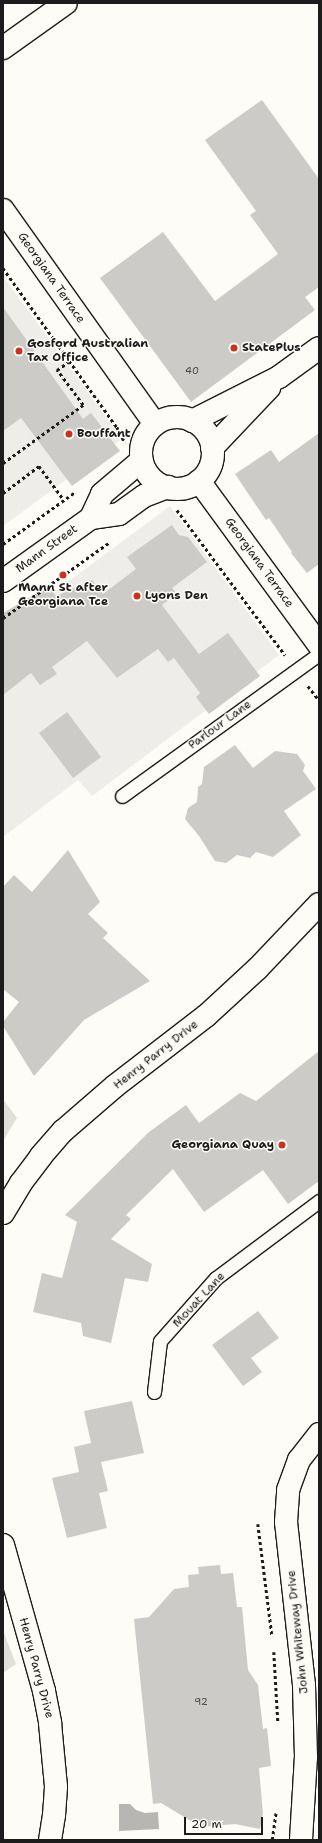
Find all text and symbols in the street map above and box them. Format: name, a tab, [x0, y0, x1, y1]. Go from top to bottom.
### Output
street label: Georgiana Terrace	[14, 230, 88, 326]
place label: Gosford Australian Tax Office	[27, 337, 148, 365]
place label: StatePlus	[242, 341, 301, 355]
marker: StatePlus	[229, 343, 239, 353]
marker: Gosford Australian Tax Office	[14, 346, 24, 356]
house number: 40	[185, 365, 199, 377]
place label: Bouffant	[77, 427, 131, 441]
marker: Bouffant	[64, 429, 74, 439]
street label: Georgiana Terrace	[222, 515, 296, 611]
street label: Mann Street	[13, 522, 81, 576]
marker: Mann St after Georgiana Tce	[58, 570, 68, 580]
place label: Mann St after Georgiana Tce	[18, 581, 108, 609]
place label: Lyons Den	[145, 589, 208, 603]
marker: Lyons Den	[132, 591, 142, 601]
street label: Parlour Lane	[186, 697, 254, 753]
street label: Henry Parry Drive	[111, 1017, 201, 1093]
place label: Georgiana Quay	[171, 1138, 274, 1152]
marker: Georgiana Quay	[277, 1140, 287, 1150]
street label: Mouat Lane	[170, 1269, 228, 1331]
street label: John Whiteway Drive	[284, 1569, 312, 1695]
street label: Henry Parry Drive	[16, 1616, 56, 1720]
house number: 92	[194, 1696, 208, 1708]
scale bar	[186, 1809, 265, 1835]
text: 20 m	[191, 1816, 222, 1832]

